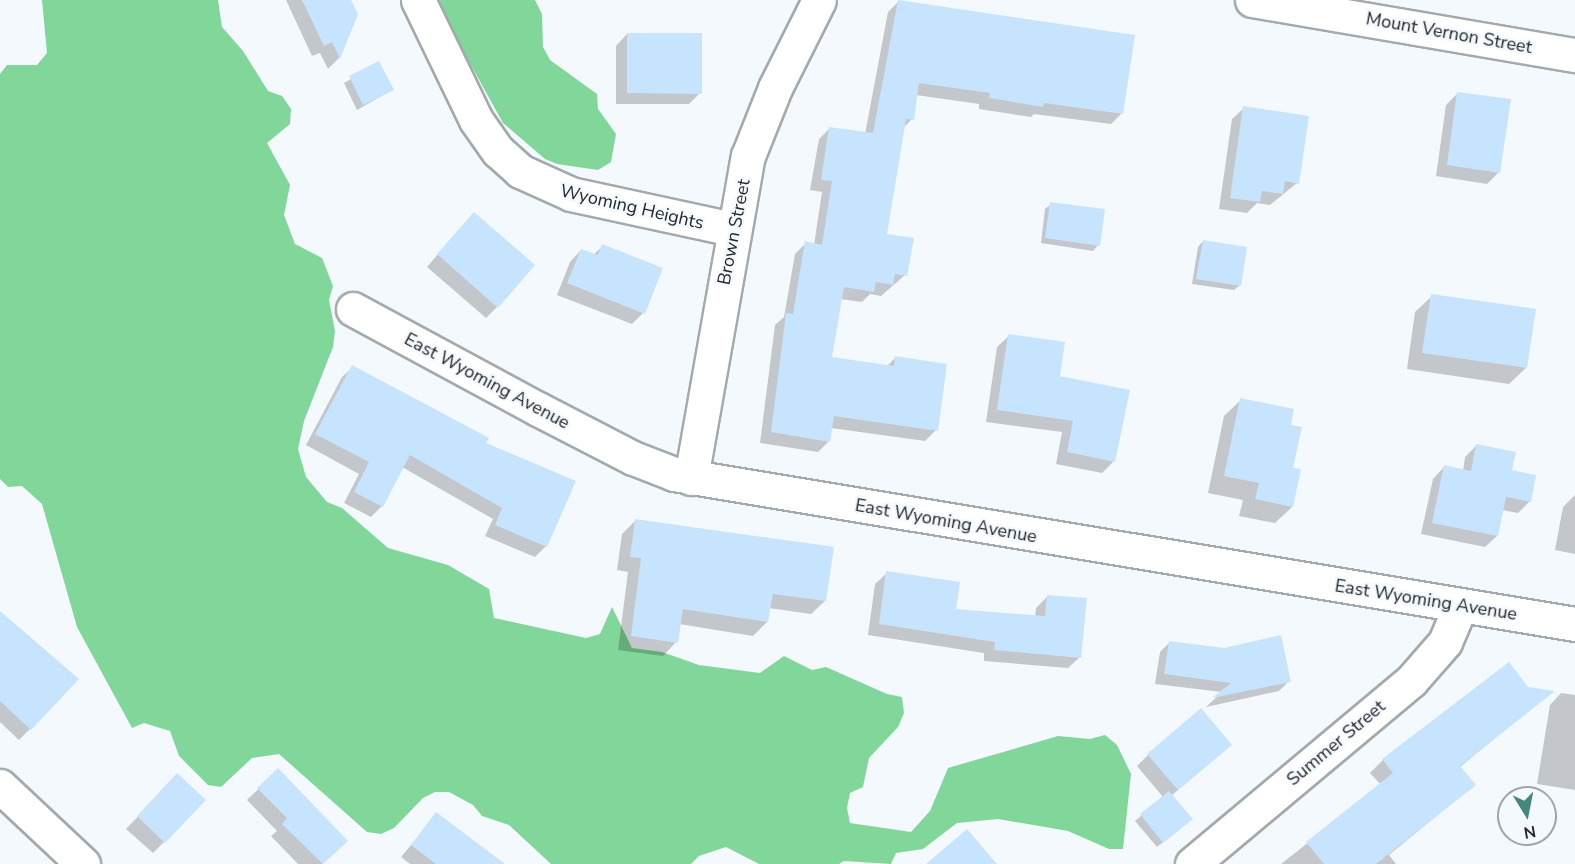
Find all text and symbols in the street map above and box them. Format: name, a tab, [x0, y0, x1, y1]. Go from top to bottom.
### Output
street label: Mount Vernon Street	[1364, 8, 1534, 58]
street label: Brown Street	[713, 177, 755, 287]
street label: Wyoming Heights	[558, 180, 706, 234]
street label: East Wyoming Avenue	[401, 328, 573, 434]
street label: East Wyoming Avenue	[853, 494, 1039, 548]
street label: East Wyoming Avenue	[1333, 575, 1519, 625]
street label: Summer Street	[1282, 696, 1390, 790]
north arrow	[1497, 786, 1557, 846]
text: N	[1522, 820, 1538, 844]

